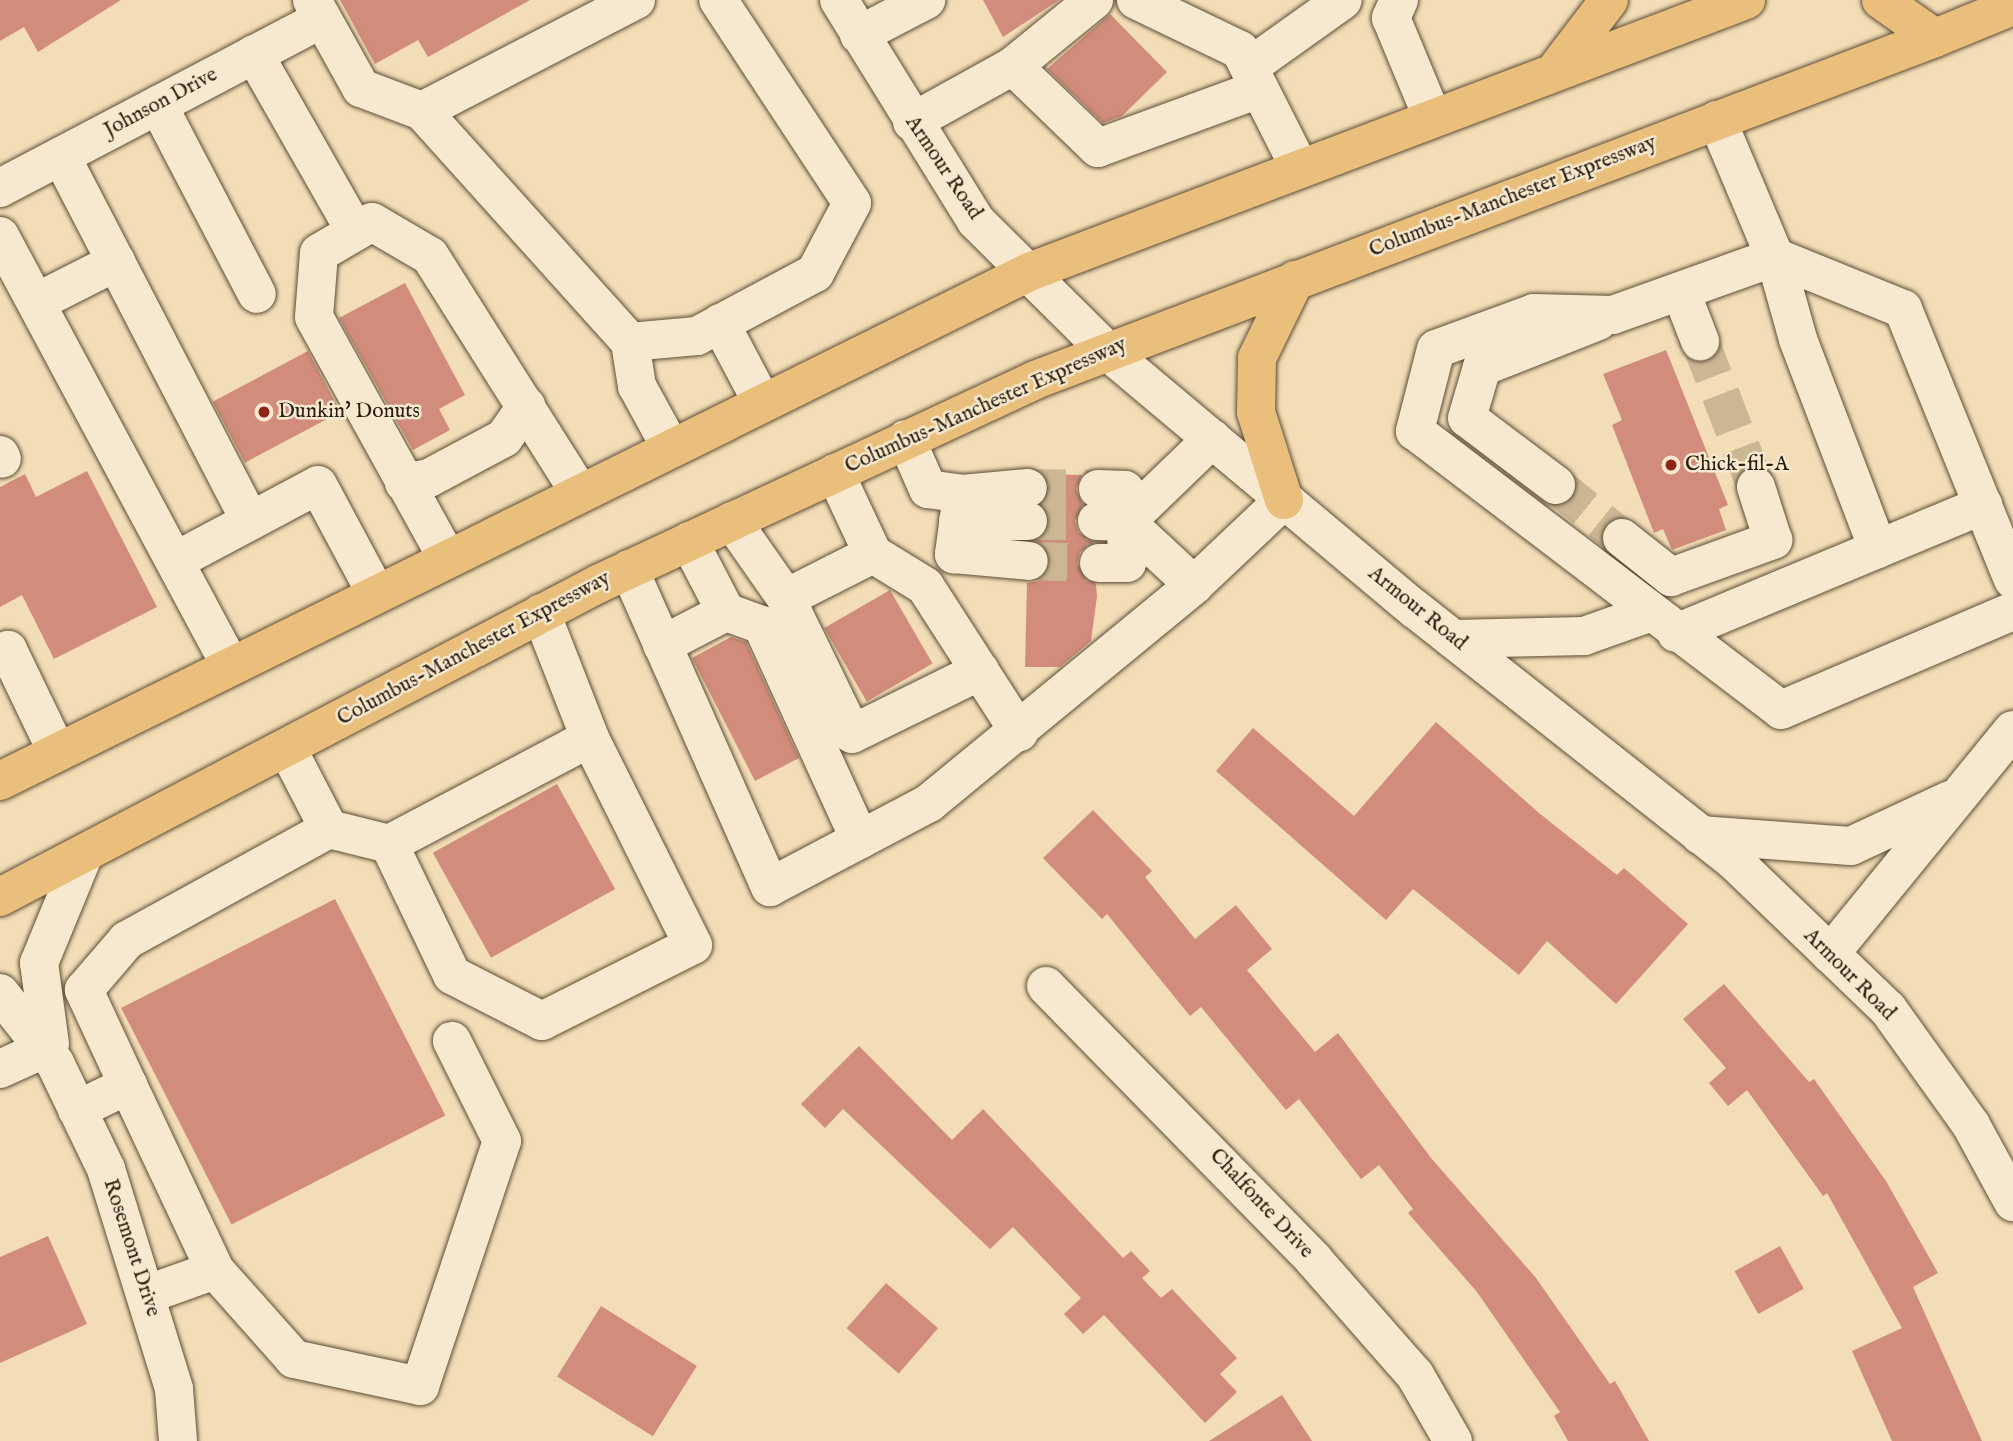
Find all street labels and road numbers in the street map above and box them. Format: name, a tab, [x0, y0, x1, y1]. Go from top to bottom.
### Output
street label: Johnson Drive	[100, 63, 222, 143]
street label: Armour Road	[899, 111, 987, 225]
street label: Columbus-Manchester Expressway	[1366, 130, 1660, 264]
street label: Columbus-Manchester Expressway	[841, 332, 1131, 480]
street label: Armour Road	[1362, 561, 1472, 657]
street label: Columbus-Manchester Expressway	[333, 566, 615, 732]
street label: Armour Road	[1798, 924, 1900, 1026]
street label: Chalfonte Drive	[1204, 1144, 1318, 1264]
street label: Rosemont Drive	[97, 1176, 165, 1320]

